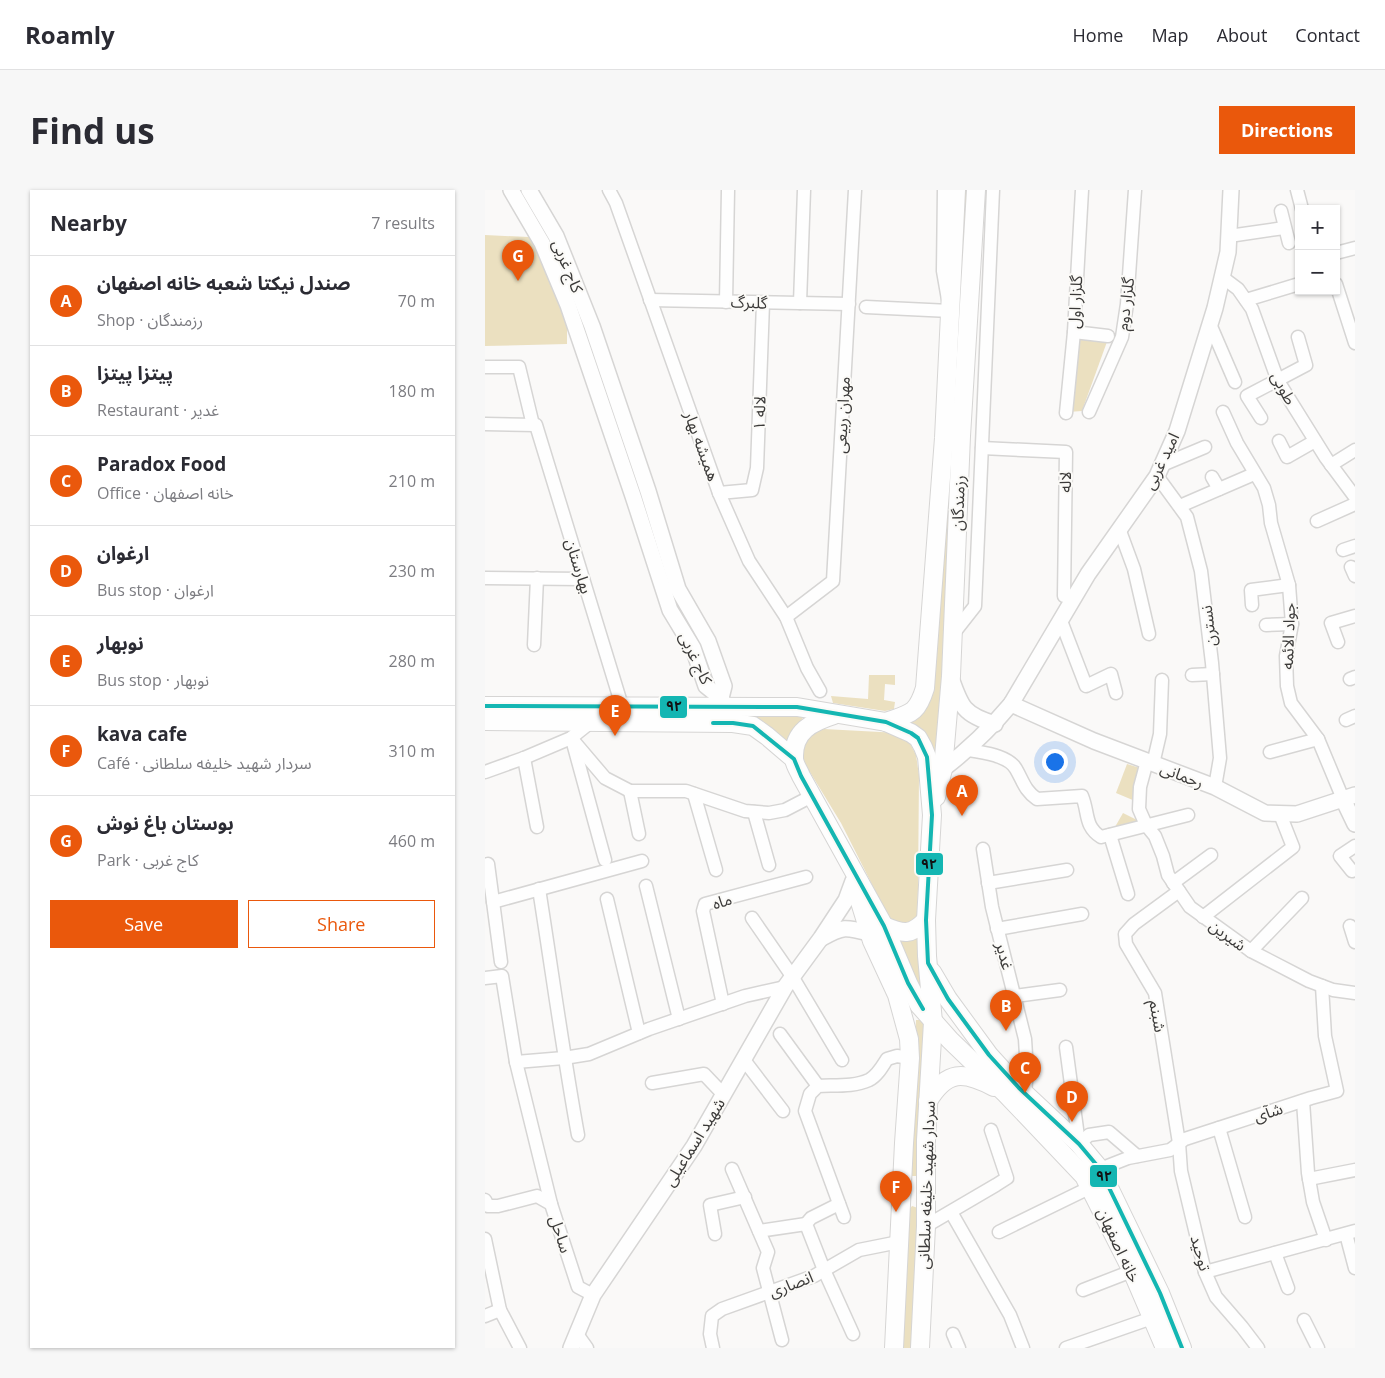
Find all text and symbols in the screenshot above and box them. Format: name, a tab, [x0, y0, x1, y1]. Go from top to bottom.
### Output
text: Roamly	[25, 18, 115, 51]
text: Home	[1073, 23, 1123, 47]
text: Map	[1151, 23, 1189, 47]
text: About	[1217, 23, 1267, 47]
text: Contact	[1295, 23, 1360, 47]
button: Directions	[1219, 106, 1355, 154]
text: Find us	[30, 107, 155, 154]
map controls	[1295, 205, 1340, 295]
button: +	[1295, 205, 1340, 250]
text: Nearby	[50, 209, 127, 237]
text: 7 results	[371, 212, 435, 234]
street label: کاج غربی	[546, 236, 589, 297]
pin: G	[502, 240, 534, 281]
button: −	[1295, 250, 1340, 295]
text: صندل نیکتا شعبه خانه اصفهان	[97, 270, 350, 296]
street label: گلزار اول	[1063, 274, 1087, 329]
street label: گلزار دوم	[1111, 276, 1141, 332]
text: A	[60, 290, 72, 312]
text: 70 m	[398, 290, 435, 312]
street label: گلبرگ	[730, 290, 768, 314]
text: Shop · رزمندگان	[97, 309, 203, 331]
text: پیتزا پیتزا	[97, 360, 173, 386]
street label: طوبی	[1266, 368, 1302, 409]
street label: مهران ربیعی	[829, 376, 855, 454]
text: B	[61, 380, 71, 402]
text: 180 m	[389, 380, 435, 402]
street label: لاله ۱	[747, 395, 771, 431]
text: Restaurant · غدیر	[97, 399, 219, 421]
street label: همیشه بهار	[679, 407, 725, 484]
street label: امید غربی	[1138, 429, 1184, 493]
text: Paradox Food	[97, 451, 226, 477]
text: C	[61, 470, 71, 492]
text: 210 m	[389, 470, 435, 492]
street label: لاله	[1054, 471, 1076, 493]
street label: رزمندگان	[946, 475, 970, 531]
text: Office · خانه اصفهان	[97, 482, 234, 504]
street label: بهارستان	[560, 536, 598, 596]
text: ارغوان	[97, 540, 149, 566]
text: D	[60, 560, 72, 582]
text: 230 m	[389, 560, 435, 582]
text: Bus stop · ارغوان	[97, 579, 214, 601]
street label: جواد الائمه	[1276, 602, 1300, 670]
street label: نسترن	[1195, 604, 1221, 648]
street label: کاج غربی	[672, 628, 718, 689]
text: نوبهار	[97, 630, 144, 656]
text: E	[62, 650, 70, 672]
text: 280 m	[389, 650, 435, 672]
text: Bus stop · نوبهار	[97, 669, 209, 691]
pin: E	[599, 695, 631, 736]
line badge: ۹۲	[659, 695, 688, 719]
text: ۹۲	[666, 696, 682, 715]
text: kava cafe	[97, 721, 187, 747]
text: F	[62, 740, 70, 762]
text: 310 m	[389, 740, 435, 762]
your location	[1042, 749, 1068, 775]
text: Café · سردار شهید خلیفه سلطانی	[97, 752, 312, 774]
street label: رحمانی	[1157, 757, 1207, 793]
pin: A	[946, 775, 978, 816]
text: بوستان باغ نوش	[97, 810, 234, 836]
text: G	[60, 830, 72, 852]
text: 460 m	[389, 830, 435, 852]
text: Park · کاج غربی	[97, 849, 199, 871]
line badge: ۹۲	[915, 852, 944, 876]
text: ۹۲	[921, 854, 937, 873]
street label: ماه	[709, 888, 735, 914]
button: Save	[50, 900, 238, 948]
button: Share	[248, 900, 435, 948]
street label: شیرین	[1205, 914, 1251, 956]
street label: غدیر	[991, 939, 1019, 972]
pin: B	[990, 990, 1022, 1031]
street label: شبنم	[1142, 998, 1172, 1034]
pin: C	[1009, 1052, 1041, 1093]
pin: D	[1056, 1081, 1088, 1122]
street label: شهید اسماعیلی	[658, 1094, 730, 1190]
street label: شآی	[1251, 1097, 1285, 1127]
street label: سردار شهید خلیفه سلطانی	[912, 1100, 940, 1270]
line badge: ۹۲	[1089, 1164, 1118, 1188]
text: ۹۲	[1096, 1166, 1112, 1185]
pin: F	[880, 1171, 912, 1212]
street label: خانه اصفهان	[1092, 1204, 1146, 1286]
street label: ساحل	[545, 1212, 577, 1256]
street label: توحید	[1185, 1233, 1217, 1274]
street label: انصاری	[766, 1265, 816, 1303]

